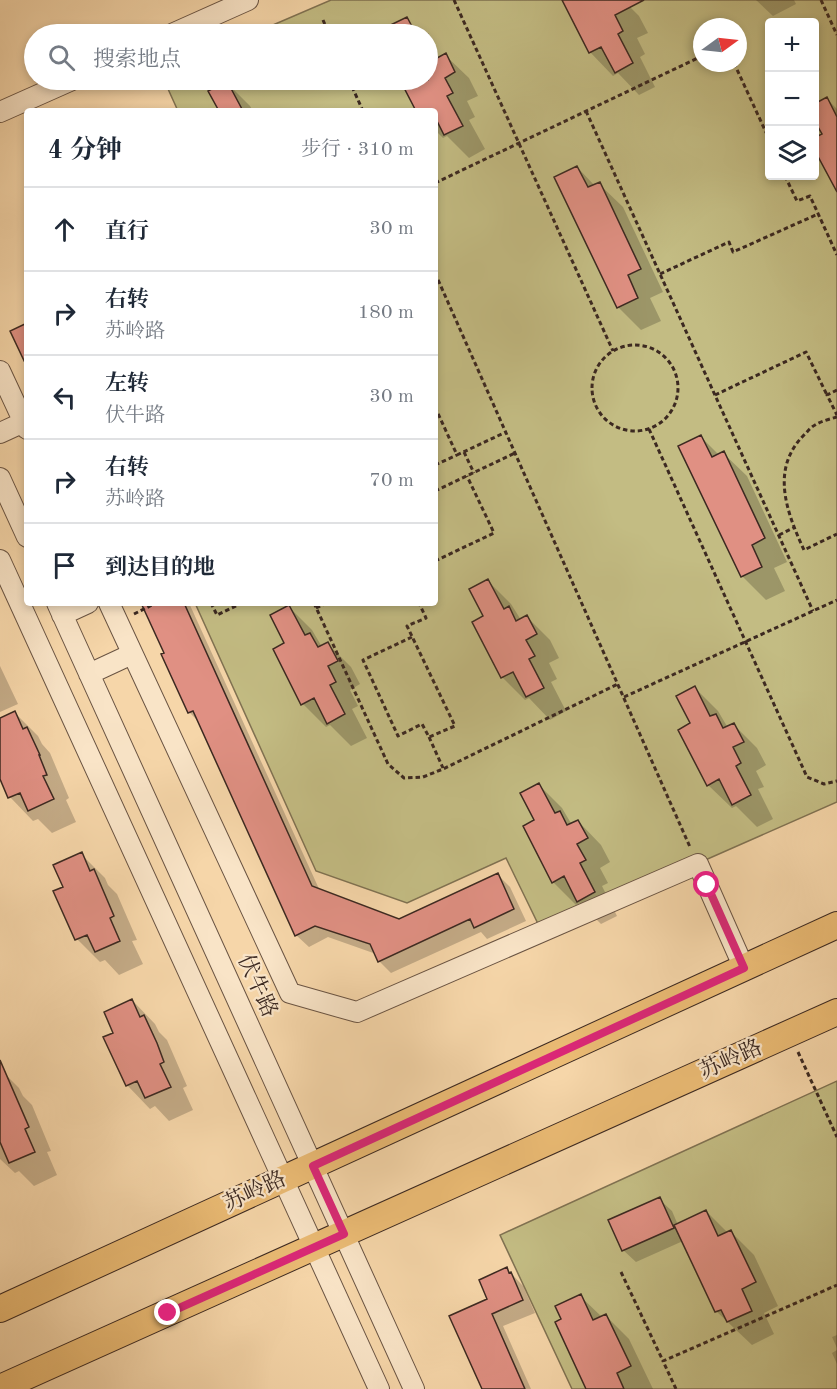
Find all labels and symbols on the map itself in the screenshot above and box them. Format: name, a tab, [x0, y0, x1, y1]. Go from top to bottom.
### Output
north arrow	[693, 18, 747, 72]
route start	[693, 871, 719, 897]
street label: 伏牛路	[234, 951, 282, 1021]
street label: 苏岭路	[696, 1035, 766, 1083]
street label: 苏岭路	[220, 1166, 290, 1216]
route end	[154, 1299, 180, 1325]

